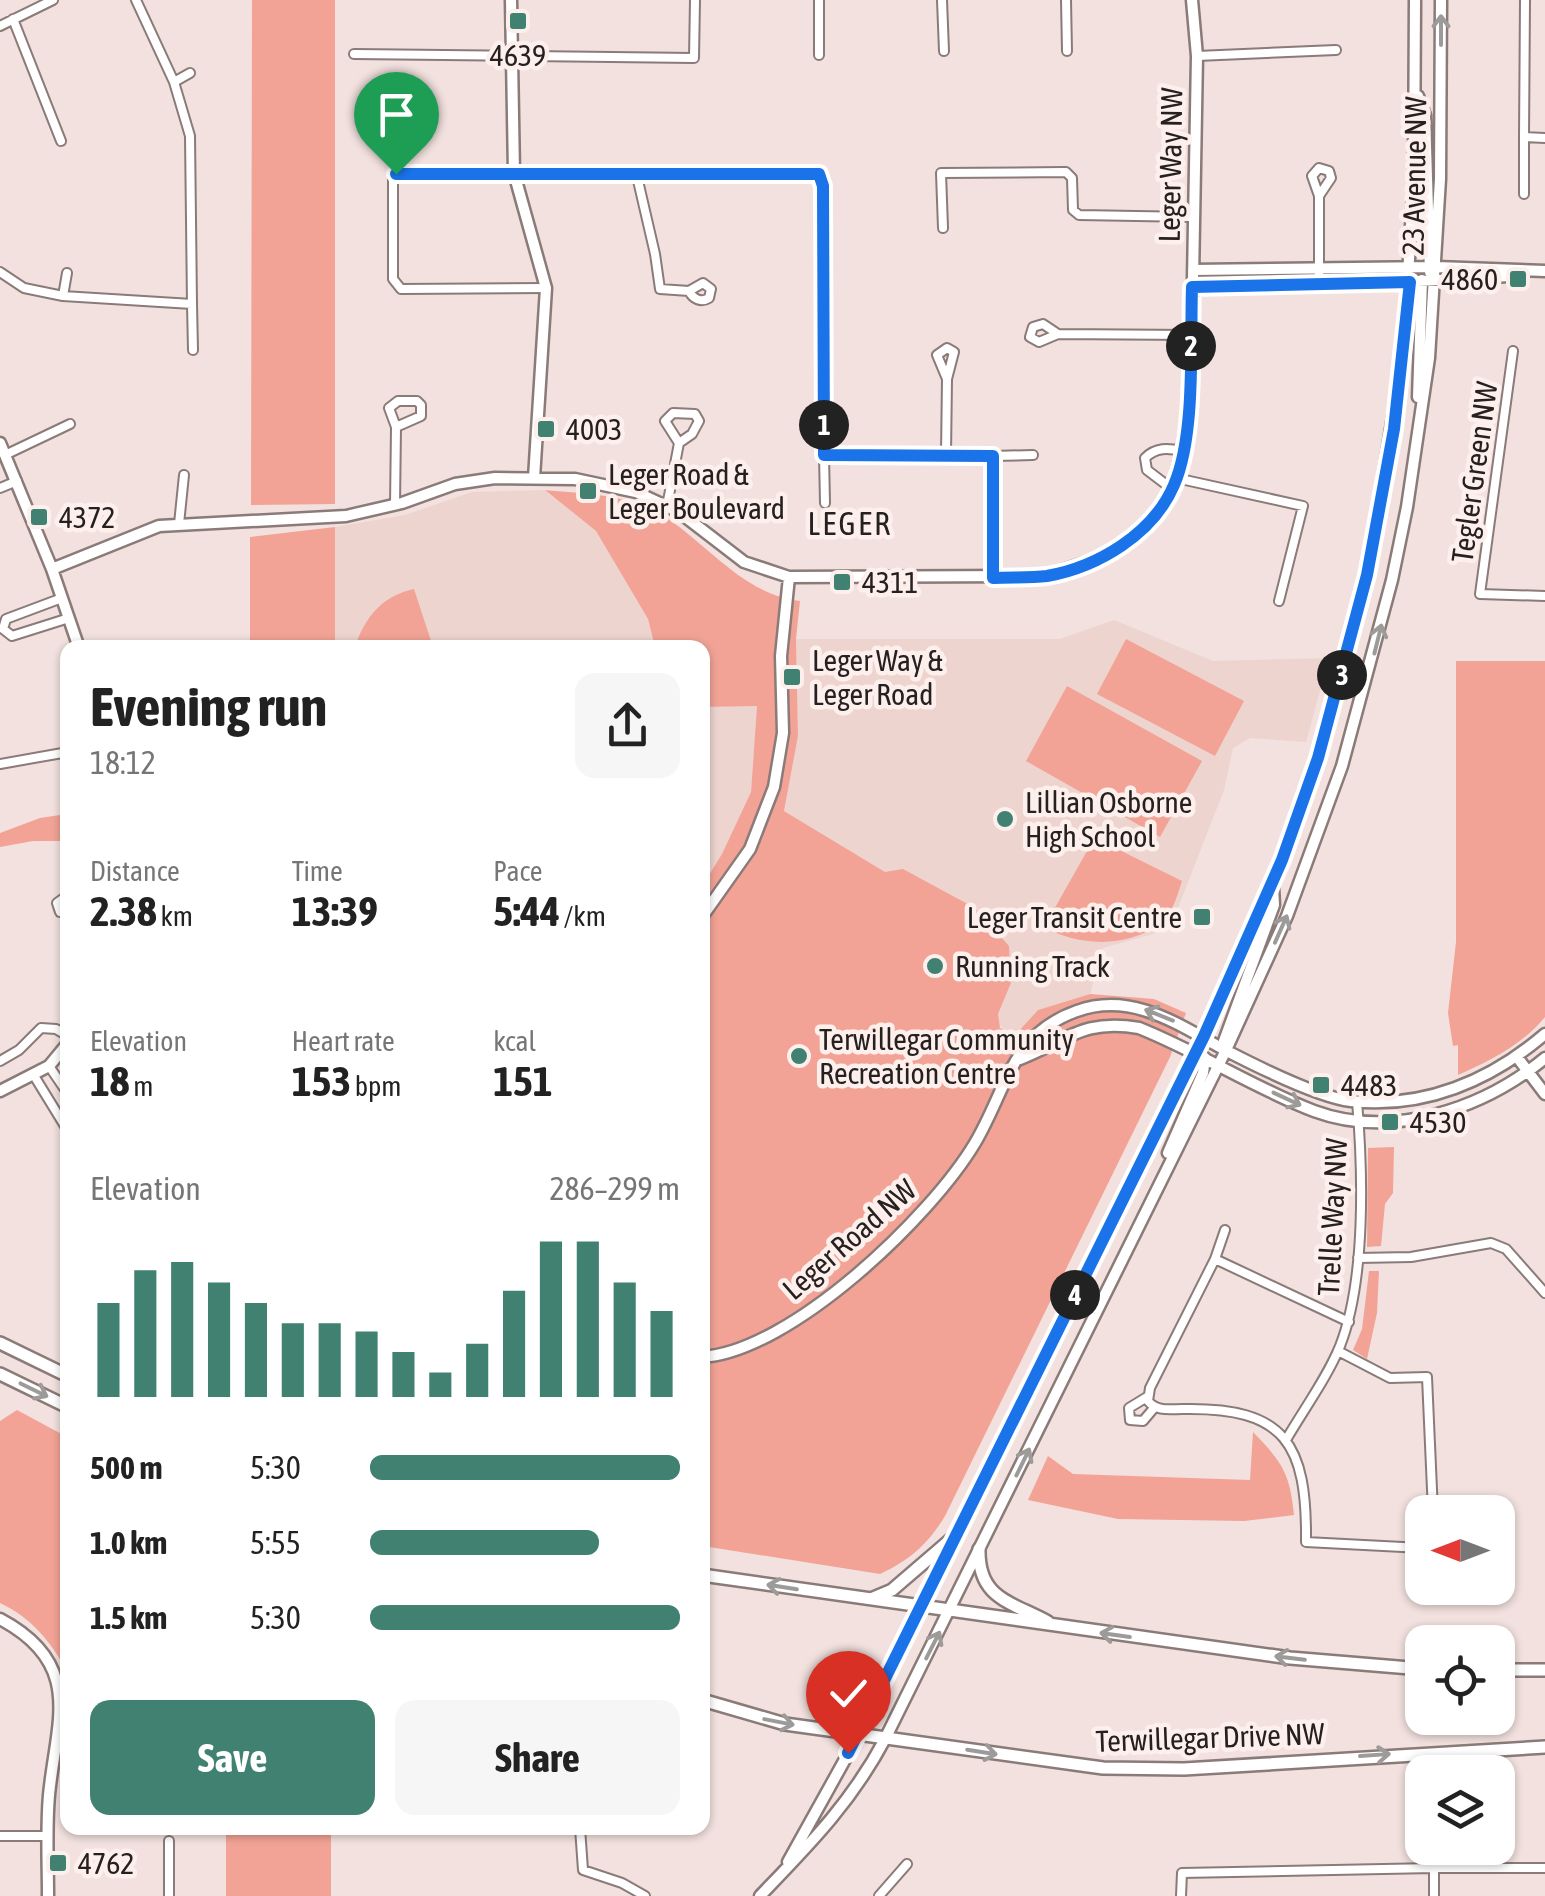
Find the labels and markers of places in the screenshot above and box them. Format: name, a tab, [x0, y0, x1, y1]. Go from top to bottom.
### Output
marker: 4639	[507, 10, 529, 32]
place label: 4639	[490, 38, 546, 72]
pin	[354, 72, 439, 175]
place label: 4860	[1442, 262, 1498, 296]
marker: 4860	[1507, 268, 1529, 290]
pin: 2	[1166, 321, 1216, 371]
pin: 1	[799, 400, 849, 450]
place label: 4003	[566, 412, 622, 446]
marker: 4003	[535, 418, 557, 440]
place label: Leger Road & Leger Boulevard	[608, 457, 785, 525]
marker: Leger Road & Leger Boulevard	[577, 480, 599, 502]
place label: 4372	[59, 500, 115, 534]
marker: 4372	[28, 506, 50, 528]
place label: 4311	[862, 565, 918, 599]
marker: 4311	[831, 571, 853, 593]
place label: Leger Way & Leger Road	[812, 643, 943, 711]
pin: 3	[1317, 650, 1367, 700]
marker: Leger Way & Leger Road	[781, 666, 803, 688]
place label: Lillian Osborne High School	[1025, 785, 1192, 853]
marker: Lillian Osborne High School	[994, 808, 1016, 830]
place label: Leger Transit Centre	[967, 900, 1182, 934]
marker: Leger Transit Centre	[1191, 906, 1213, 928]
place label: Running Track	[955, 949, 1110, 983]
marker: Running Track	[924, 955, 946, 977]
place label: Terwillegar Community Recreation Centre	[819, 1022, 1074, 1090]
marker: Terwillegar Community Recreation Centre	[788, 1045, 810, 1067]
place label: 4483	[1341, 1068, 1397, 1102]
marker: 4483	[1310, 1074, 1332, 1096]
place label: 4530	[1410, 1105, 1466, 1139]
marker: 4530	[1379, 1111, 1401, 1133]
pin: 4	[1050, 1270, 1100, 1320]
pin	[806, 1651, 891, 1754]
place label: 4762	[78, 1846, 134, 1880]
marker: 4762	[47, 1852, 69, 1874]

